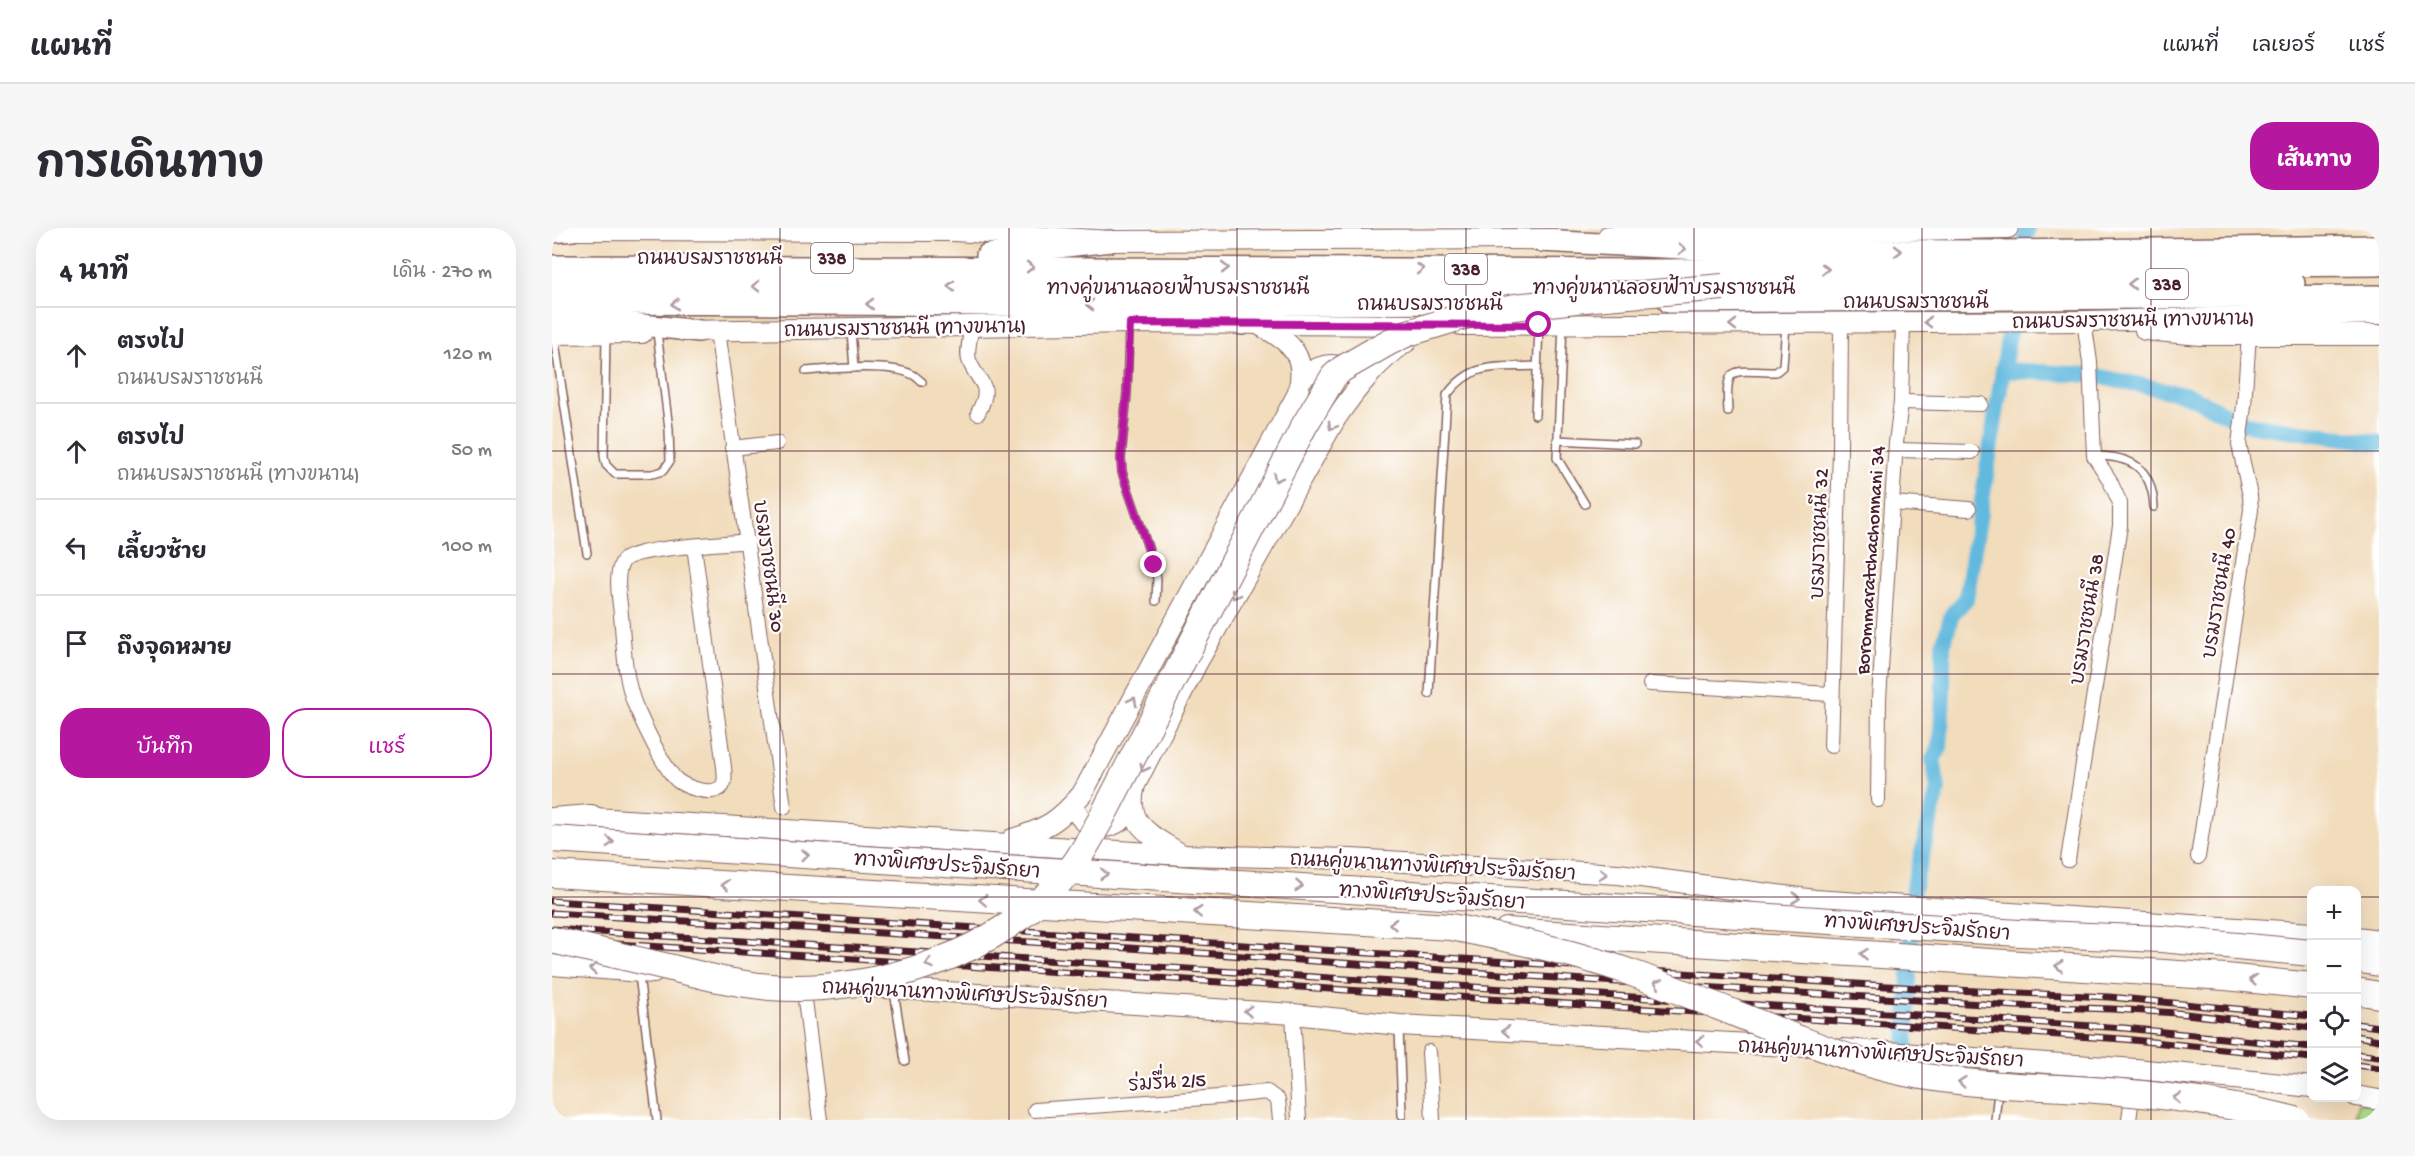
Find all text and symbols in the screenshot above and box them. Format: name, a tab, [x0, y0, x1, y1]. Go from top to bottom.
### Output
text: แผนที่	[30, 33, 112, 66]
text: แผนที่	[2162, 35, 2219, 60]
text: เลเยอร์	[2252, 35, 2315, 60]
text: แชร์	[2348, 35, 2385, 60]
button: เส้นทาง	[2250, 122, 2379, 190]
text: การเดินทาง	[36, 144, 264, 193]
road number: 338	[811, 243, 853, 273]
one-way arrow	[1677, 243, 1686, 256]
street label: ถนนบรมราชชนนี	[637, 245, 783, 272]
one-way arrow	[1893, 245, 1902, 257]
road number: 338	[1445, 254, 1487, 284]
text: 4 นาที	[60, 259, 129, 290]
one-way arrow	[1026, 261, 1035, 273]
text: เดิน · 270 m	[392, 262, 492, 285]
one-way arrow	[1221, 262, 1230, 274]
one-way arrow	[1416, 263, 1425, 275]
one-way arrow	[1821, 263, 1830, 275]
road number: 338	[2146, 269, 2188, 299]
street label: ทางคู่ขนานลอยฟ้าบรมราชชนนี	[1046, 273, 1310, 303]
street label: ทางคู่ขนานลอยฟ้าบรมราชชนนี	[1532, 273, 1796, 303]
one-way arrow	[2127, 278, 2136, 290]
one-way arrow	[751, 280, 760, 292]
one-way arrow	[946, 280, 955, 292]
street label: ถนนบรมราชชนนี	[1843, 289, 1989, 316]
street label: ถนนบรมราชชนนี	[1357, 291, 1503, 318]
one-way arrow	[670, 298, 679, 310]
one-way arrow	[865, 298, 874, 311]
one-way arrow	[1085, 299, 1094, 311]
street label: ถนนบรมราชชนนี (ทางขนาน)	[2012, 305, 2255, 336]
route start	[1525, 311, 1551, 337]
street label: ถนนบรมราชชนนี (ทางขนาน)	[784, 313, 1027, 344]
one-way arrow	[1923, 316, 1932, 328]
one-way arrow	[1729, 319, 1738, 331]
text: ตรงไป	[117, 331, 185, 357]
icon: ahead	[60, 339, 93, 372]
text: 120 m	[444, 344, 492, 367]
text: ถนนบรมราชชนนี	[117, 369, 263, 392]
one-way arrow	[1327, 420, 1339, 430]
text: ตรงไป	[117, 427, 185, 453]
icon: ahead	[60, 435, 93, 468]
text: 50 m	[451, 440, 492, 463]
street label: Borommaratchachonnani 34	[1853, 445, 1892, 676]
text: ถนนบรมราชชนนี (ทางขนาน)	[117, 465, 360, 488]
street label: บรมราชชนนี 32	[1804, 468, 1835, 600]
one-way arrow	[1273, 472, 1284, 482]
street label: บรมราชชนนี 30	[746, 498, 791, 634]
street label: บรมราชชนนี 40	[2196, 526, 2243, 661]
icon: left	[60, 531, 93, 564]
text: 100 m	[442, 536, 492, 559]
text: เลี้ยวซ้าย	[117, 541, 207, 567]
route end	[1140, 551, 1166, 577]
street label: บรมราชชนนี 38	[2064, 552, 2111, 687]
one-way arrow	[1231, 589, 1242, 600]
icon: arrive	[60, 627, 93, 660]
text: ถึงจุดหมาย	[117, 637, 232, 663]
one-way arrow	[1125, 696, 1137, 707]
button: บันทึก	[60, 708, 270, 778]
button: แชร์	[282, 708, 492, 778]
one-way arrow	[1139, 761, 1151, 772]
one-way arrow	[606, 836, 615, 849]
street label: ถนนคู่ขนานทางพิเศษประจิมรัถยา	[1289, 845, 1577, 888]
street label: ทางพิเศษประจิมรัถยา	[853, 846, 1041, 885]
one-way arrow	[800, 848, 810, 861]
one-way arrow	[1100, 867, 1109, 880]
one-way arrow	[1598, 867, 1607, 880]
street label: ทางพิเศษประจิมรัถยา	[1338, 877, 1526, 916]
one-way arrow	[721, 878, 730, 891]
one-way arrow	[1294, 880, 1303, 893]
map controls	[2307, 886, 2361, 1102]
button: +	[2307, 886, 2361, 940]
one-way arrow	[1792, 891, 1801, 904]
one-way arrow	[978, 893, 987, 906]
one-way arrow	[1194, 906, 1203, 919]
street label: ทางพิเศษประจิมรัถยา	[1823, 908, 2011, 947]
one-way arrow	[1389, 917, 1398, 930]
button: −	[2307, 940, 2361, 994]
one-way arrow	[1860, 947, 1869, 960]
one-way arrow	[924, 956, 935, 969]
one-way arrow	[2054, 960, 2063, 973]
one-way arrow	[588, 962, 597, 975]
street label: ถนนคู่ขนานทางพิเศษประจิมรัถยา	[821, 973, 1109, 1016]
one-way arrow	[2249, 974, 2258, 987]
one-way arrow	[1653, 978, 1664, 990]
button: locate	[2307, 994, 2361, 1048]
one-way arrow	[1244, 1004, 1253, 1017]
one-way arrow	[1501, 1024, 1510, 1037]
street label: ถนนคู่ขนานทางพิเศษประจิมรัถยา	[1737, 1032, 2025, 1075]
one-way arrow	[1696, 1035, 1705, 1048]
button: layers	[2307, 1048, 2361, 1102]
street label: ร่มรื่น 2/5	[1127, 1059, 1207, 1099]
one-way arrow	[1957, 1076, 1966, 1089]
one-way arrow	[2172, 1092, 2181, 1105]

